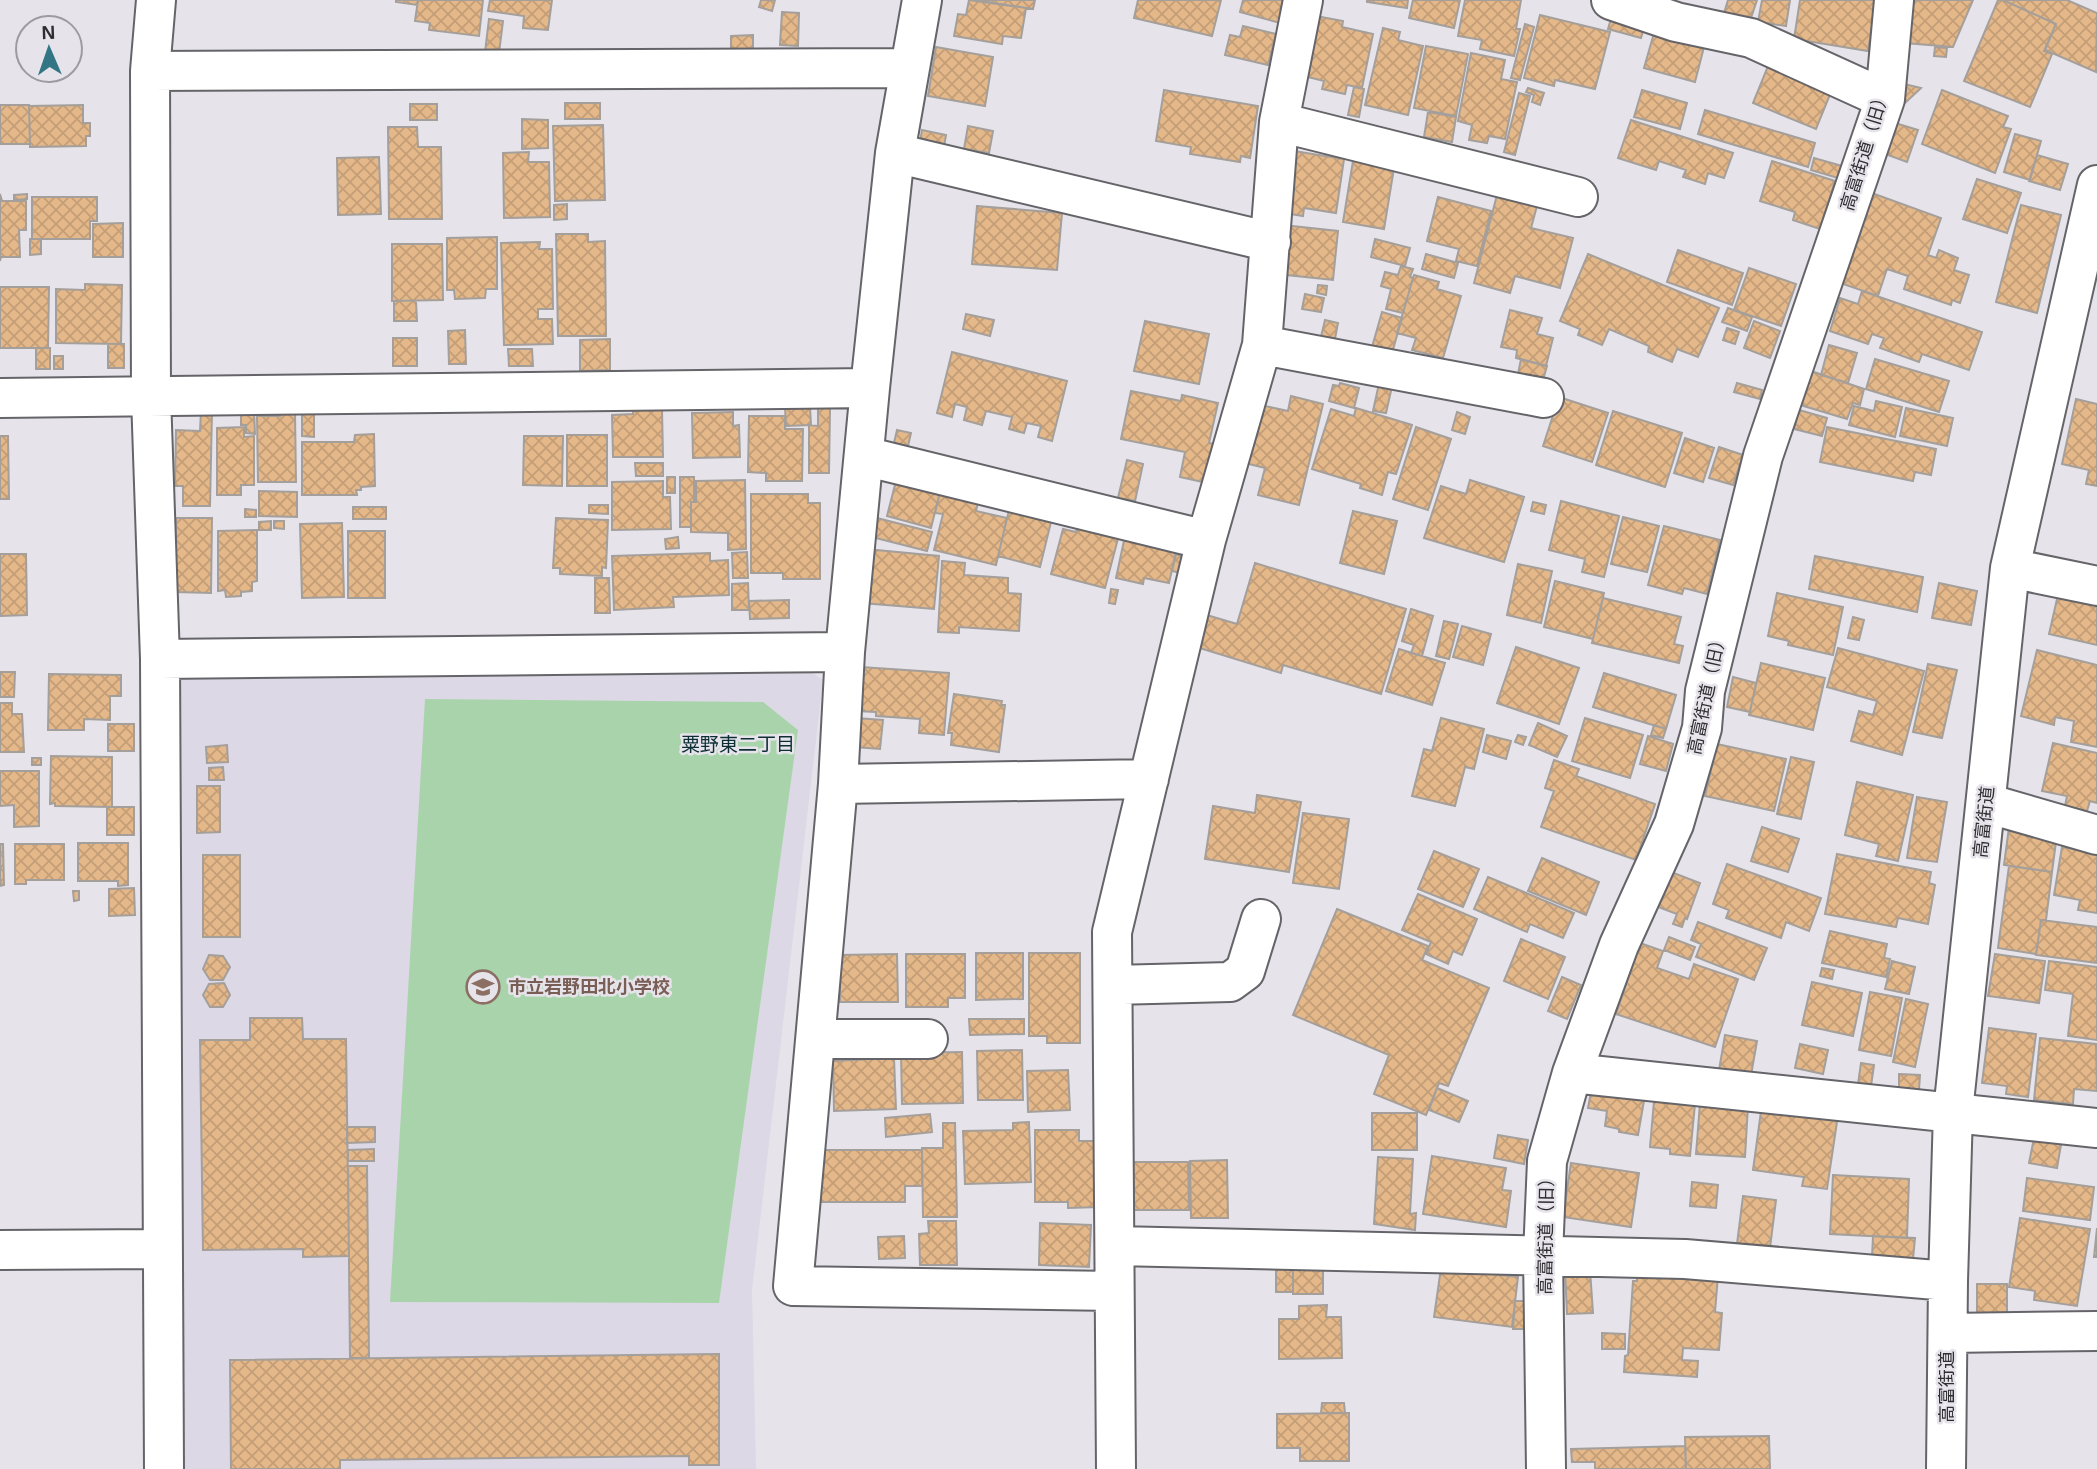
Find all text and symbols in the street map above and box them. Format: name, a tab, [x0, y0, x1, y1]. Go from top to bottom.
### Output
north arrow	[14, 14, 84, 84]
text: N	[41, 22, 56, 43]
street label: 高富街道（旧）	[1837, 87, 1893, 213]
street label: 高富街道（旧）	[1684, 629, 1730, 757]
district label: 粟野東二丁目	[681, 734, 795, 755]
street label: 高富街道	[1970, 785, 1998, 859]
school or university icon: 市立岩野田北小学校	[464, 968, 502, 1006]
place label: 市立岩野田北小学校	[508, 977, 670, 997]
street label: 高富街道（旧）	[1535, 1169, 1557, 1295]
street label: 高富街道	[1937, 1351, 1957, 1423]

